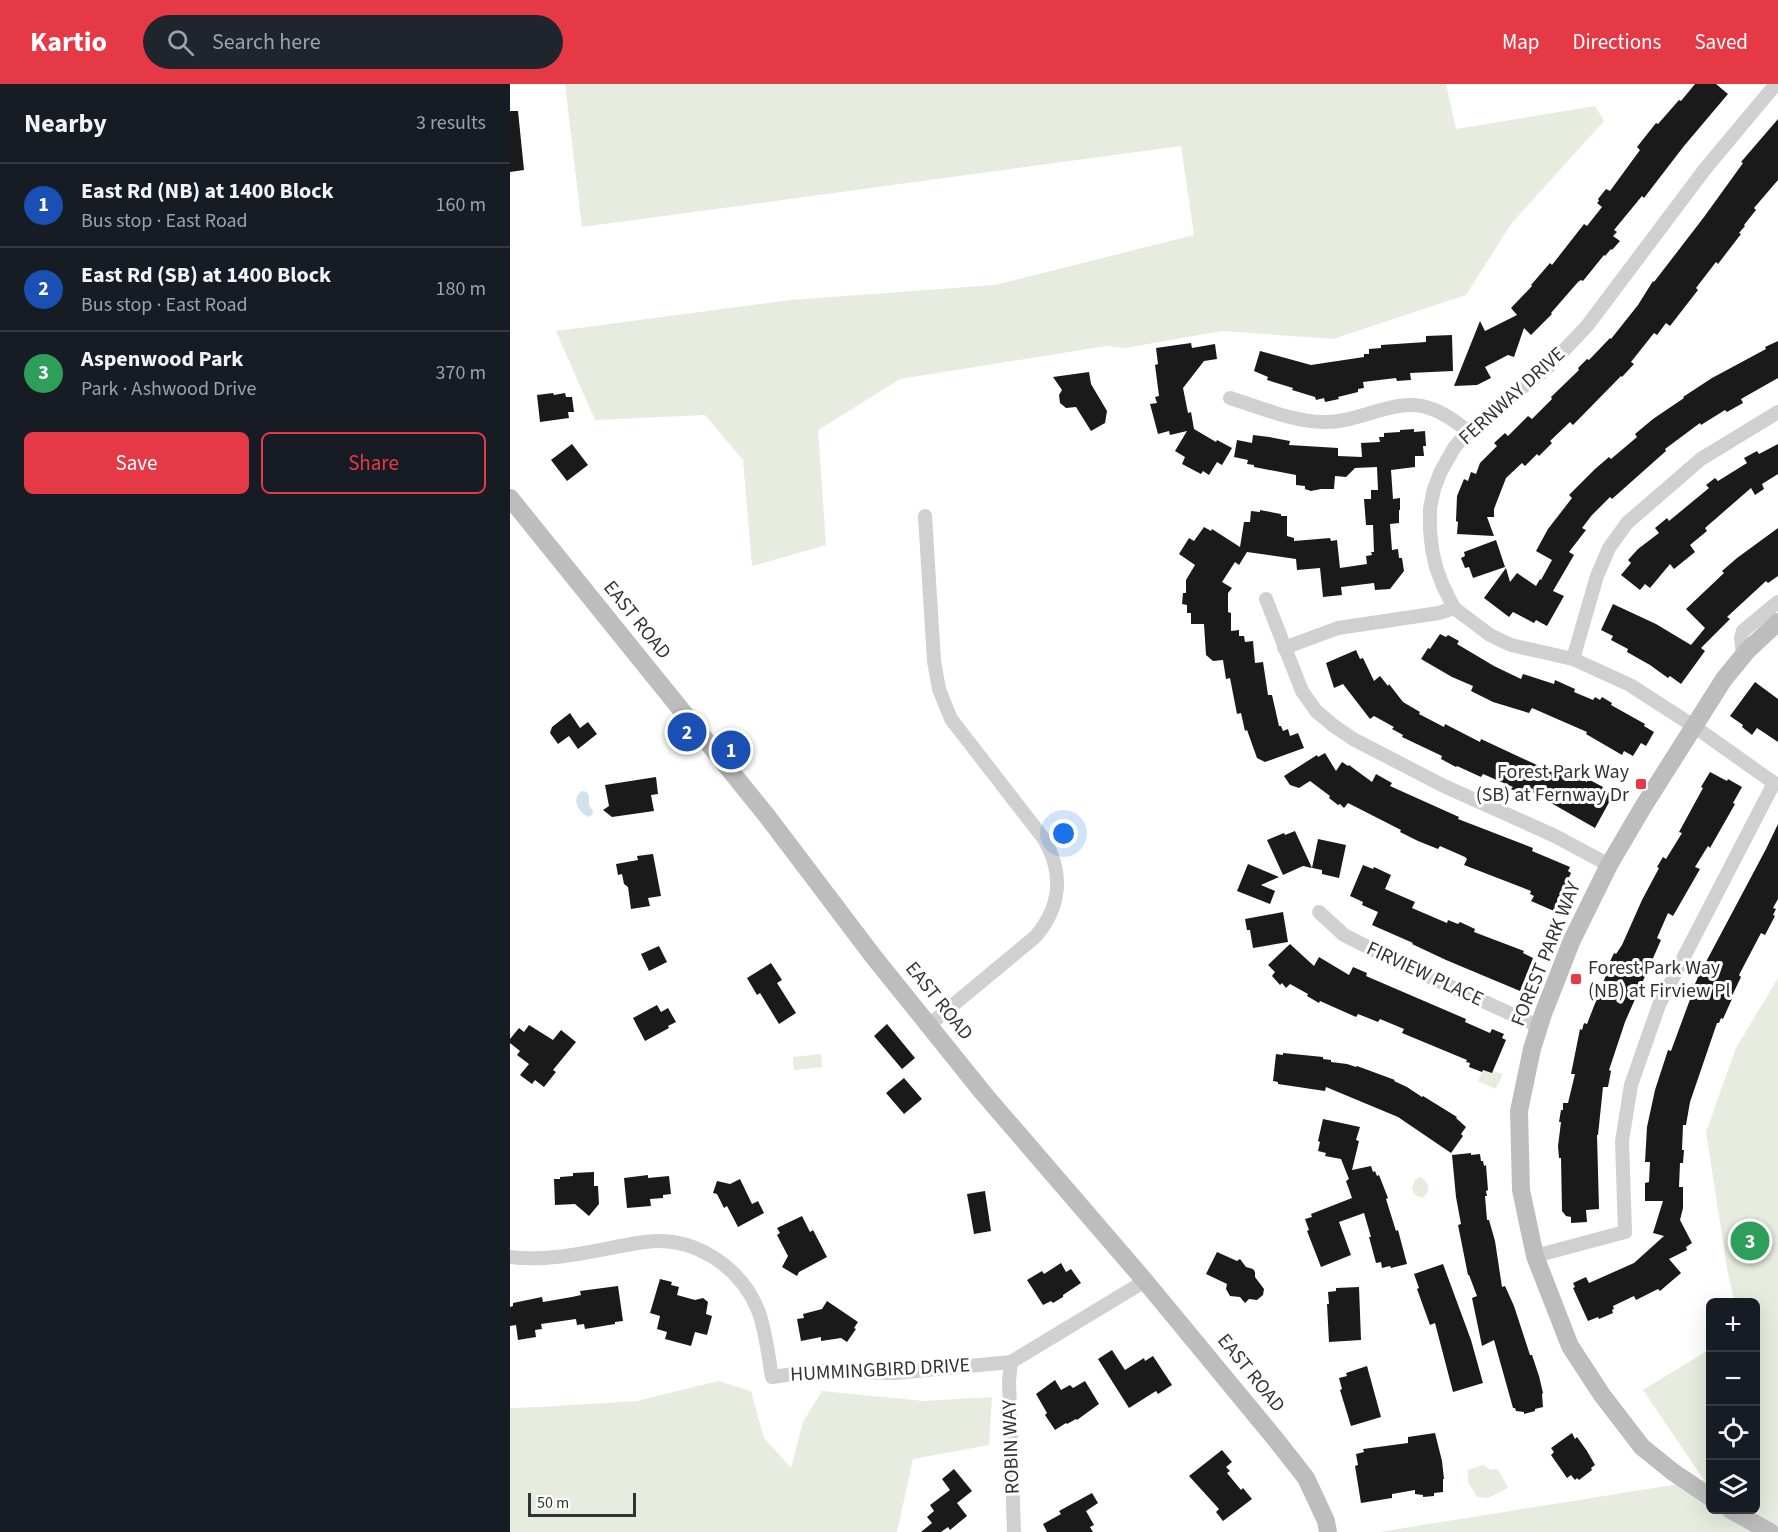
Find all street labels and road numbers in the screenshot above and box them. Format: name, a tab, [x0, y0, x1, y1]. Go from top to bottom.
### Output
street label: FERNWAY DRIVE	[1453, 341, 1571, 451]
street label: EAST ROAD	[597, 575, 677, 665]
street label: FOREST PARK WAY	[1504, 877, 1588, 1031]
street label: FIRVIEW PLACE	[1362, 935, 1488, 1013]
street label: EAST ROAD	[899, 956, 979, 1046]
street label: EAST ROAD	[1211, 1328, 1291, 1418]
street label: HUMMINGBIRD DRIVE	[789, 1351, 971, 1389]
street label: ROBIN WAY	[995, 1399, 1027, 1495]

